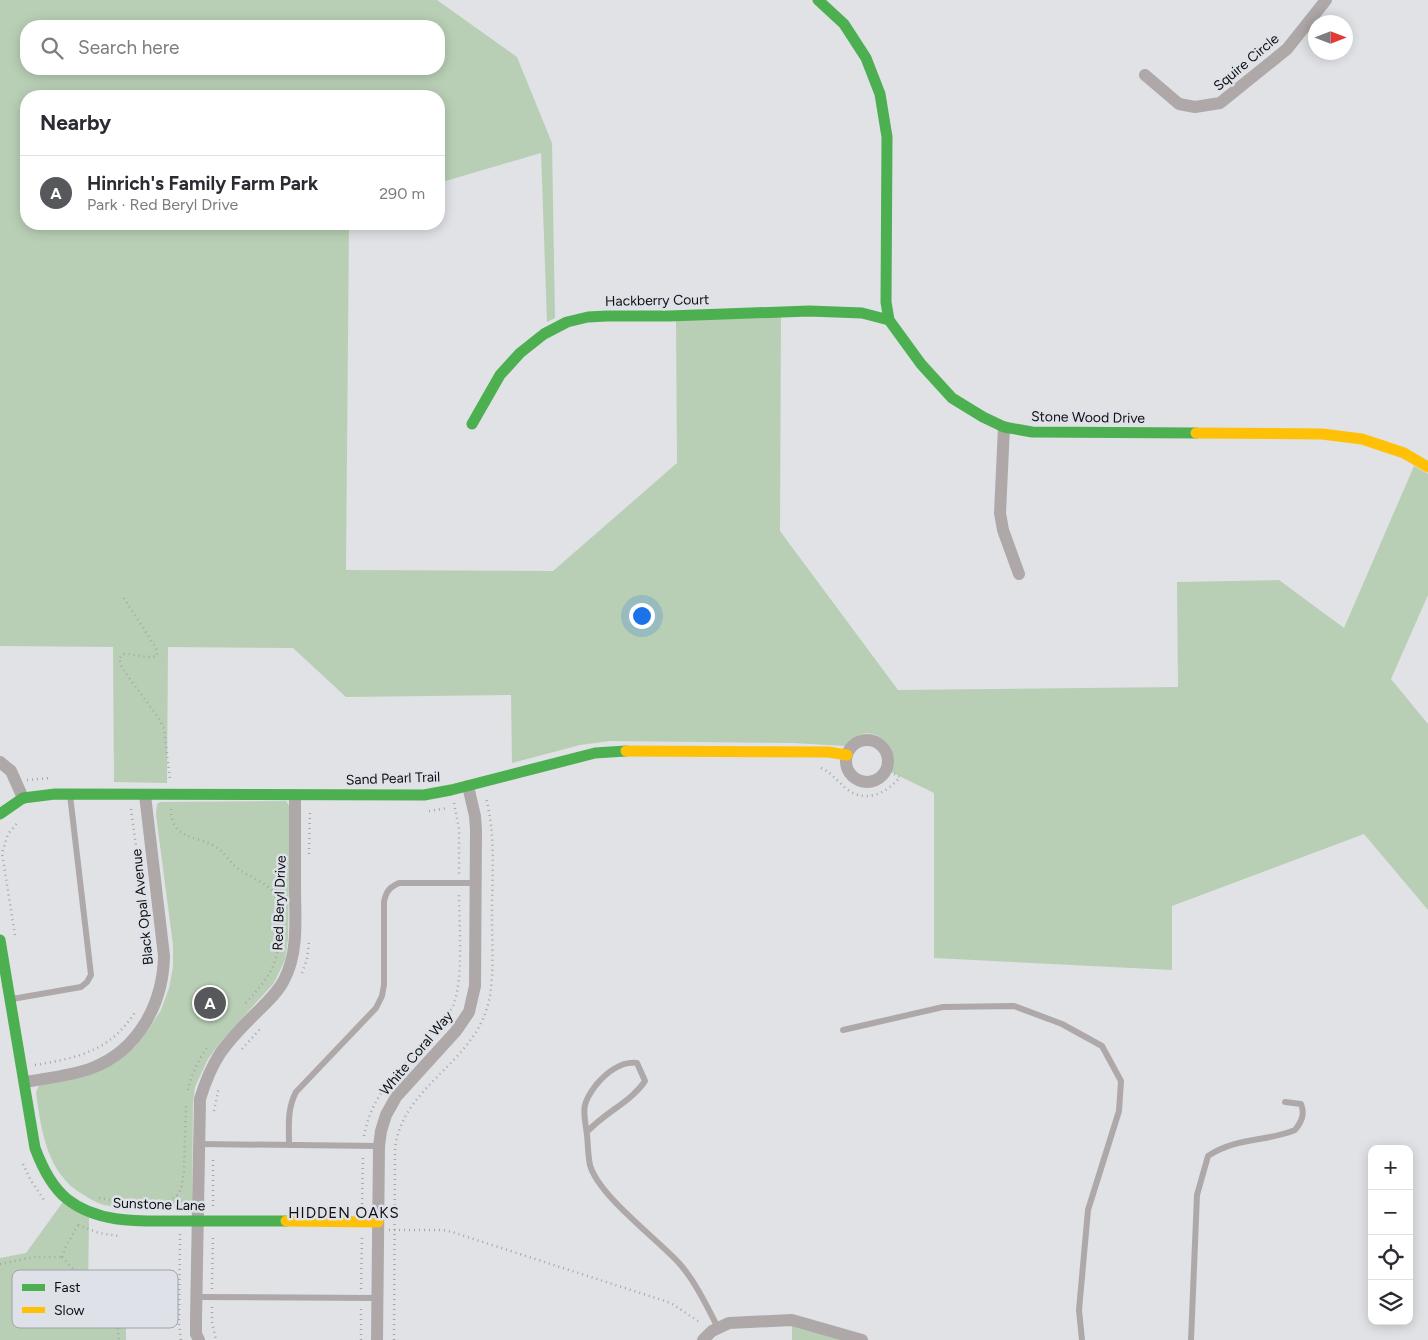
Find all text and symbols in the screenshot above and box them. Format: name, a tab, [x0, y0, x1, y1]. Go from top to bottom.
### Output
north arrow	[1308, 15, 1353, 60]
search box	[20, 20, 445, 75]
street label: Squire Circle	[1210, 30, 1283, 95]
icon: search	[38, 34, 66, 62]
text: Search here	[78, 36, 180, 59]
text: Nearby	[40, 110, 111, 135]
text: Hinrich's Family Farm Park	[87, 172, 318, 195]
text: A	[50, 184, 62, 203]
text: 290 m	[379, 184, 425, 203]
text: Park · Red Beryl Drive	[87, 195, 238, 214]
street label: Hackberry Court	[605, 291, 709, 310]
street label: Stone Wood Drive	[1031, 408, 1145, 427]
your location	[629, 603, 655, 629]
street label: Sand Pearl Trail	[345, 768, 441, 789]
street label: Black Opal Avenue	[128, 848, 157, 966]
street label: Red Beryl Drive	[269, 855, 290, 951]
pin: A	[194, 984, 226, 1022]
street label: White Coral Way	[376, 1007, 457, 1099]
map controls	[1368, 1145, 1413, 1325]
button: +	[1368, 1145, 1413, 1190]
button: −	[1368, 1190, 1413, 1235]
street label: Sunstone Lane	[112, 1194, 206, 1215]
district label: HIDDEN OAKS	[288, 1204, 400, 1222]
button: locate	[1368, 1235, 1413, 1280]
legend	[12, 1270, 178, 1328]
text: Fast	[54, 1279, 80, 1296]
button: layers	[1368, 1280, 1413, 1325]
text: Slow	[54, 1302, 85, 1319]

